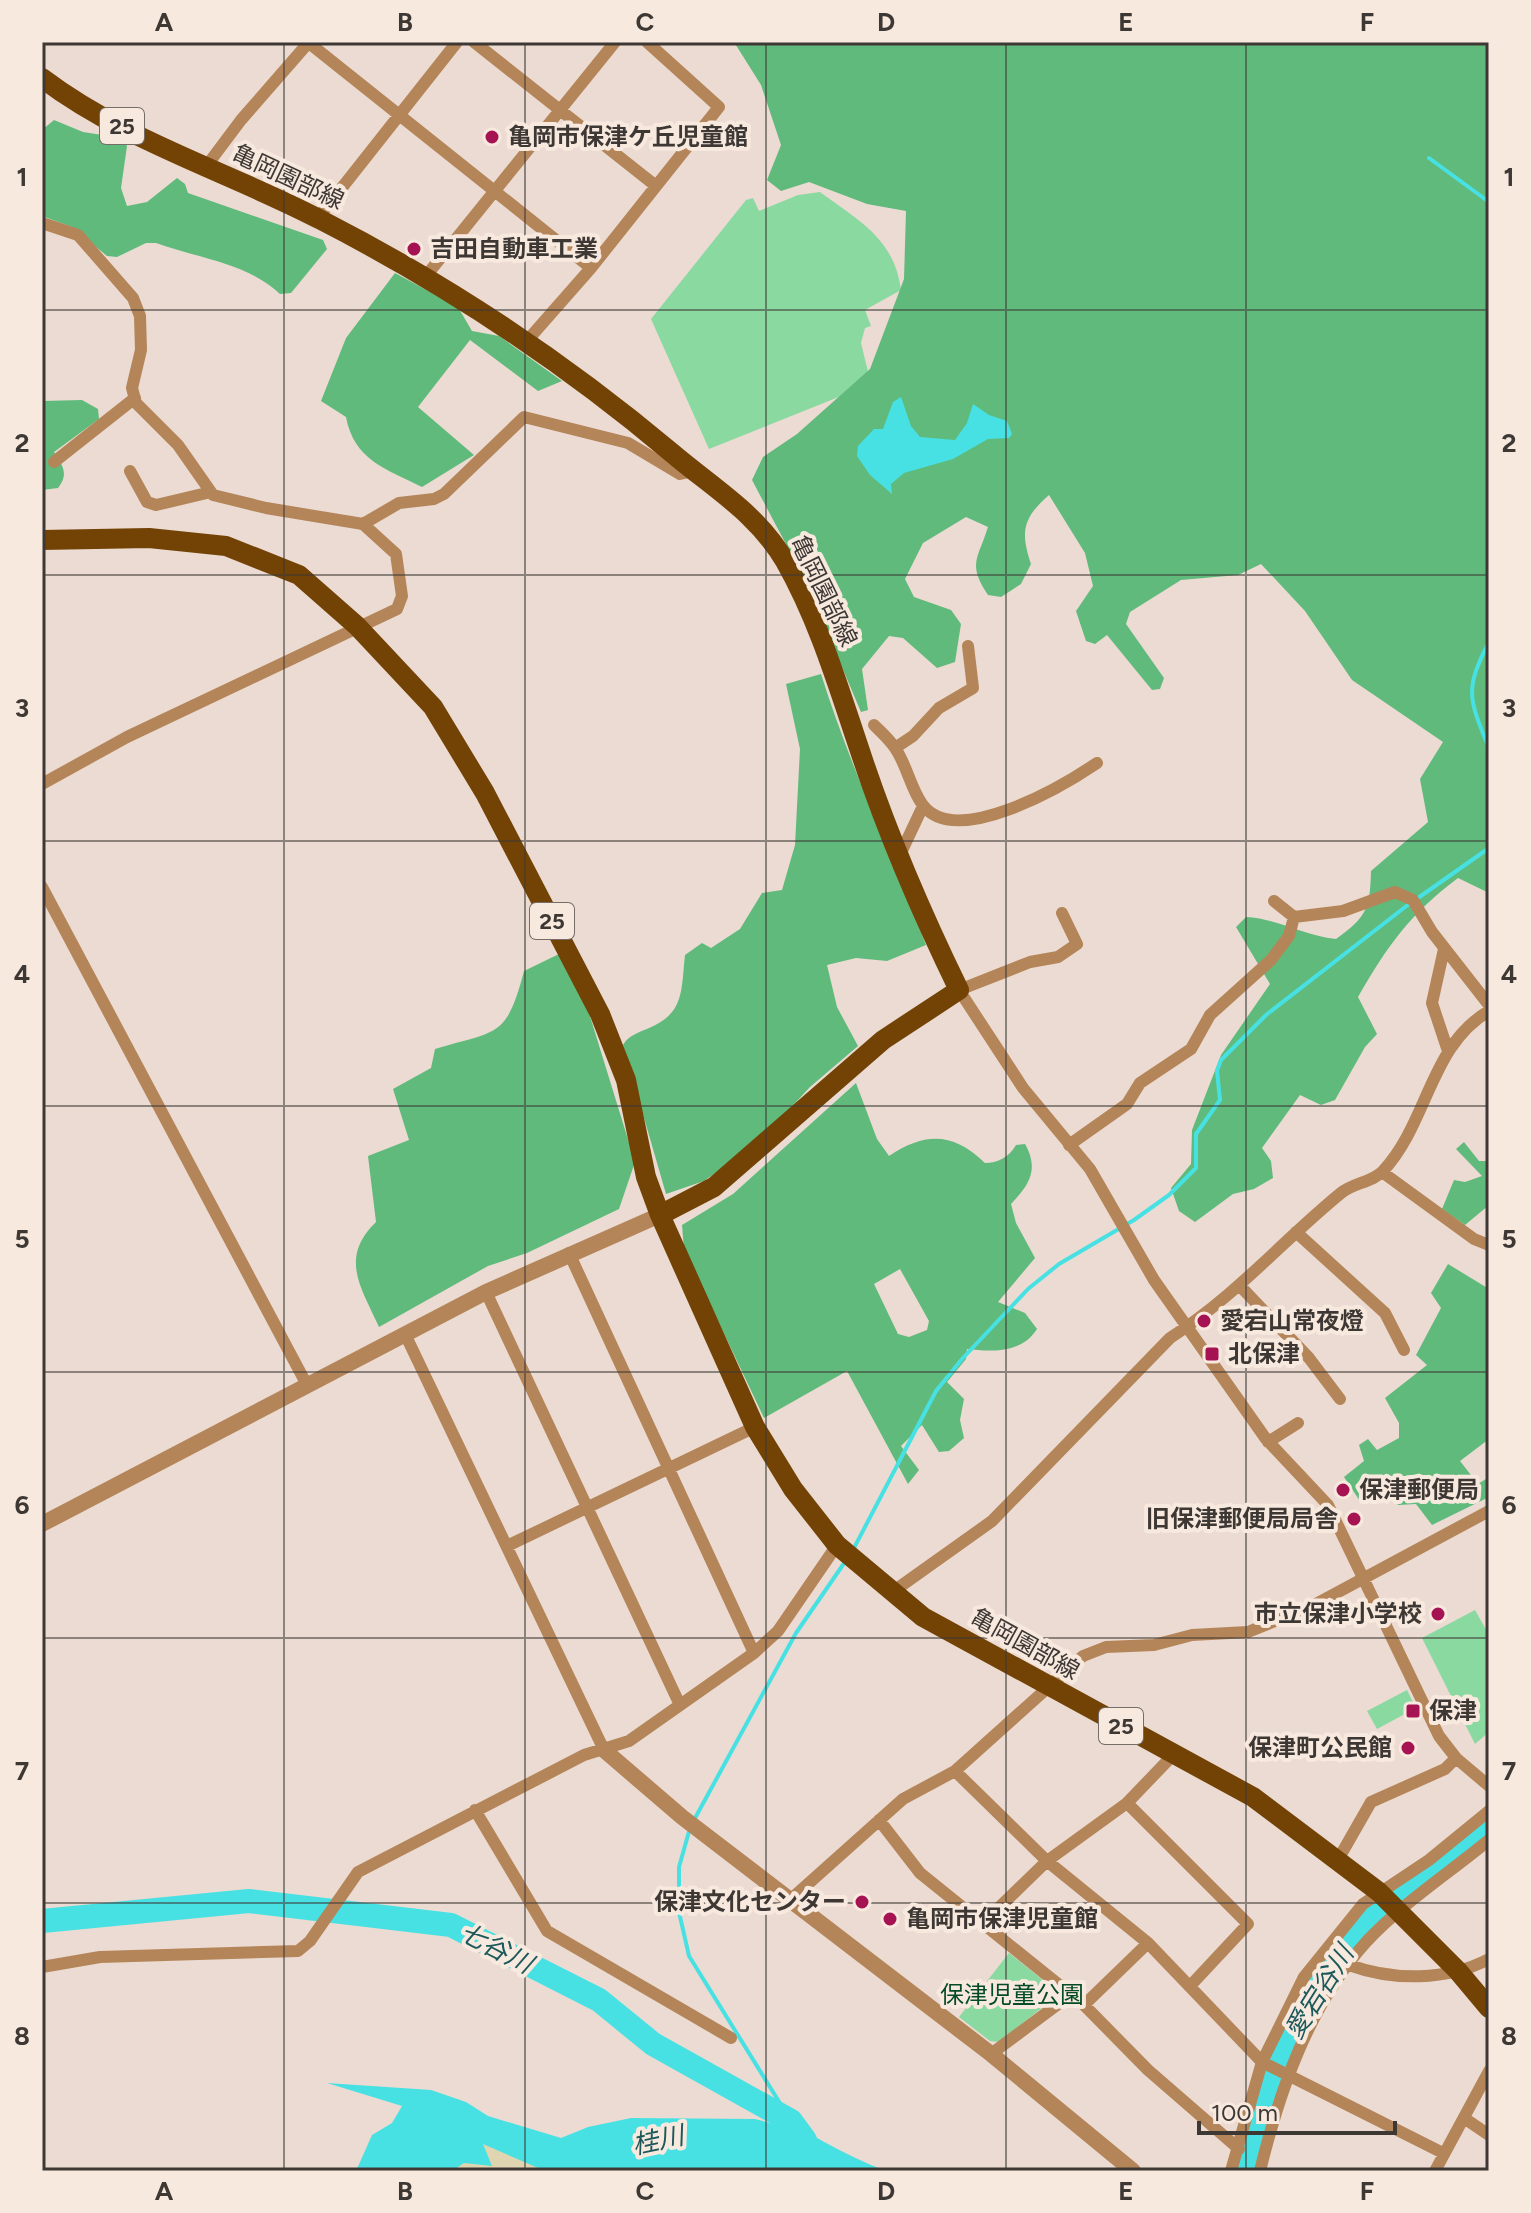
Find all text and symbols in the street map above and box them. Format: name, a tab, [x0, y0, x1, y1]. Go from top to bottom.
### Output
text: A	[155, 6, 174, 38]
text: B	[397, 6, 413, 38]
text: C	[636, 6, 655, 38]
text: D	[877, 6, 895, 38]
text: E	[1118, 6, 1134, 38]
text: F	[1360, 6, 1374, 38]
road number: 25	[100, 108, 144, 144]
place label: 亀岡市保津ケ丘児童館	[508, 122, 748, 151]
marker: 亀岡市保津ケ丘児童館	[483, 128, 501, 146]
street label: 亀岡園部線	[228, 138, 349, 215]
text: 1	[17, 161, 27, 193]
text: 1	[1504, 161, 1514, 193]
place label: 吉田自動車工業	[430, 234, 598, 263]
marker: 吉田自動車工業	[405, 240, 423, 258]
text: 2	[14, 427, 30, 459]
text: 2	[1501, 427, 1517, 459]
street label: 亀岡園部線	[785, 530, 864, 651]
text: 3	[15, 692, 29, 724]
text: 3	[1502, 692, 1516, 724]
road number: 25	[530, 903, 574, 939]
text: 4	[14, 958, 30, 990]
text: 4	[1501, 958, 1517, 990]
text: 5	[14, 1223, 30, 1255]
text: 5	[1501, 1223, 1517, 1255]
place label: 愛宕山常夜燈	[1220, 1306, 1364, 1335]
marker: 愛宕山常夜燈	[1195, 1312, 1213, 1330]
place label: 北保津	[1228, 1339, 1300, 1368]
marker: 北保津	[1203, 1345, 1221, 1363]
place label: 保津郵便局	[1359, 1475, 1479, 1504]
marker: 保津郵便局	[1334, 1481, 1352, 1499]
text: 6	[14, 1489, 30, 1521]
text: 6	[1501, 1489, 1517, 1521]
place label: 旧保津郵便局局舎	[1146, 1504, 1338, 1533]
marker: 旧保津郵便局局舎	[1345, 1510, 1363, 1528]
place label: 市立保津小学校	[1254, 1599, 1422, 1628]
street label: 亀岡園部線	[966, 1602, 1085, 1685]
marker: 市立保津小学校	[1429, 1605, 1447, 1623]
place label: 保津	[1429, 1696, 1477, 1725]
marker: 保津	[1404, 1702, 1422, 1720]
road number: 25	[1099, 1708, 1143, 1744]
place label: 保津町公民館	[1248, 1733, 1392, 1762]
marker: 保津町公民館	[1399, 1739, 1417, 1757]
text: 7	[15, 1755, 29, 1787]
text: 7	[1502, 1755, 1516, 1787]
place label: 保津文化センター	[654, 1887, 846, 1916]
marker: 保津文化センター	[853, 1893, 871, 1911]
place label: 亀岡市保津児童館	[906, 1904, 1098, 1933]
marker: 亀岡市保津児童館	[881, 1910, 899, 1928]
water label: 七谷川	[454, 1916, 541, 1981]
water label: 愛宕谷川	[1278, 1937, 1362, 2045]
park label: 保津児童公園	[940, 1980, 1084, 2009]
text: 8	[14, 2020, 30, 2052]
text: 8	[1501, 2020, 1517, 2052]
scale bar	[1199, 2085, 1395, 2135]
text: 100 m	[1211, 2098, 1278, 2127]
water label: 桂川	[629, 2118, 690, 2161]
text: A	[155, 2175, 174, 2207]
text: B	[397, 2175, 413, 2207]
text: C	[636, 2175, 655, 2207]
text: D	[877, 2175, 895, 2207]
text: E	[1118, 2175, 1134, 2207]
text: F	[1360, 2175, 1374, 2207]

